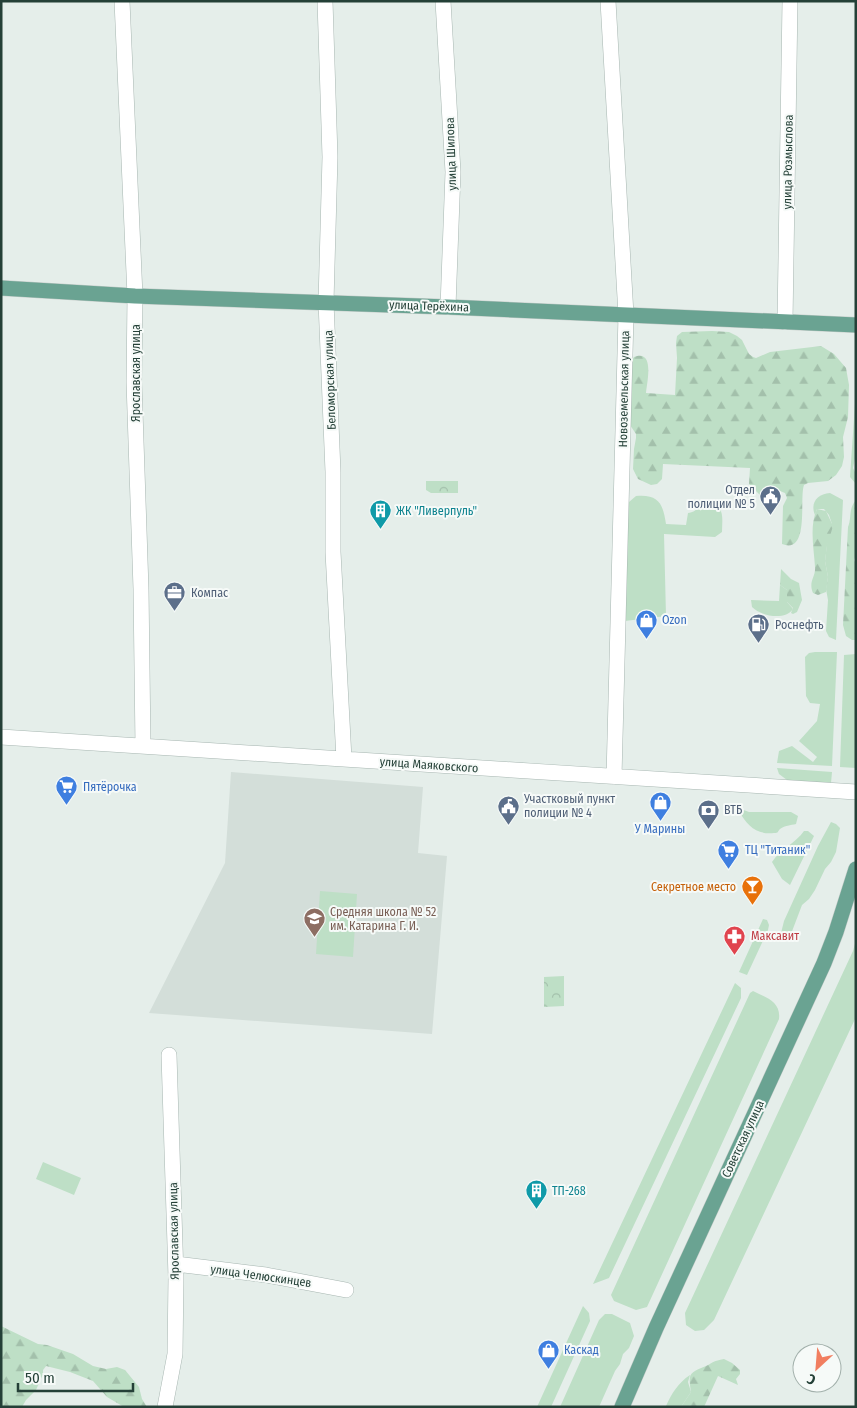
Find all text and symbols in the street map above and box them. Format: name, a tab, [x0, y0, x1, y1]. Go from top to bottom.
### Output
street label: улица Розмыслова	[780, 114, 796, 210]
street label: улица Шилова	[443, 117, 459, 191]
street label: улица Терёхина	[389, 298, 469, 314]
street label: Ярославская улица	[129, 324, 143, 422]
street label: Беломорская улица	[321, 330, 339, 430]
street label: Новоземельская улица	[616, 330, 632, 448]
place label: Отдел полиции № 5	[687, 483, 755, 511]
public building icon: Отдел полиции № 5	[759, 485, 783, 516]
building icon: ЖК "Ливерпуль"	[368, 499, 392, 530]
place label: ЖК "Ливерпуль"	[396, 504, 477, 518]
office icon: Компас	[163, 581, 187, 612]
place label: Компас	[191, 586, 228, 600]
shop icon: Ozon	[634, 608, 658, 639]
place label: Ozon	[662, 613, 687, 627]
fuel station icon: Роснефть	[747, 613, 771, 644]
place label: Роснефть	[775, 618, 824, 632]
street label: улица Маяковского	[379, 755, 479, 775]
supermarket icon: Пятёрочка	[55, 775, 79, 806]
place label: Пятёрочка	[83, 780, 137, 794]
shop icon: У Марины	[648, 790, 672, 821]
place label: Участковый пункт полиции № 4	[523, 792, 615, 820]
public building icon: Участковый пункт полиции № 4	[496, 794, 520, 825]
bank icon: ВТБ	[696, 798, 720, 829]
place label: ВТБ	[724, 803, 742, 817]
place label: У Марины	[634, 822, 685, 836]
supermarket icon: ТЦ "Титаник"	[717, 838, 741, 869]
place label: ТЦ "Титаник"	[745, 843, 810, 857]
bar icon: Секретное место	[740, 875, 764, 906]
place label: Секретное место	[651, 880, 736, 894]
place label: Средняя школа № 52 им. Катарина Г. И.	[330, 905, 436, 933]
school or university icon: Средняя школа № 52 им. Катарина Г. И.	[302, 907, 326, 938]
pharmacy icon: Максавит	[723, 924, 747, 955]
place label: Максавит	[751, 929, 799, 943]
street label: Советская улица	[719, 1098, 767, 1180]
building icon: ТП-268	[524, 1179, 548, 1210]
street label: Ярославская улица	[166, 1182, 182, 1280]
place label: ТП-268	[552, 1184, 586, 1198]
street label: улица Челюскинцев	[210, 1262, 312, 1290]
shop icon: Каскад	[536, 1338, 560, 1369]
place label: Каскад	[564, 1343, 599, 1357]
north arrow	[792, 1343, 842, 1393]
scale bar	[18, 1360, 132, 1392]
text: 50 m	[25, 1369, 55, 1387]
text: С	[804, 1370, 819, 1388]

